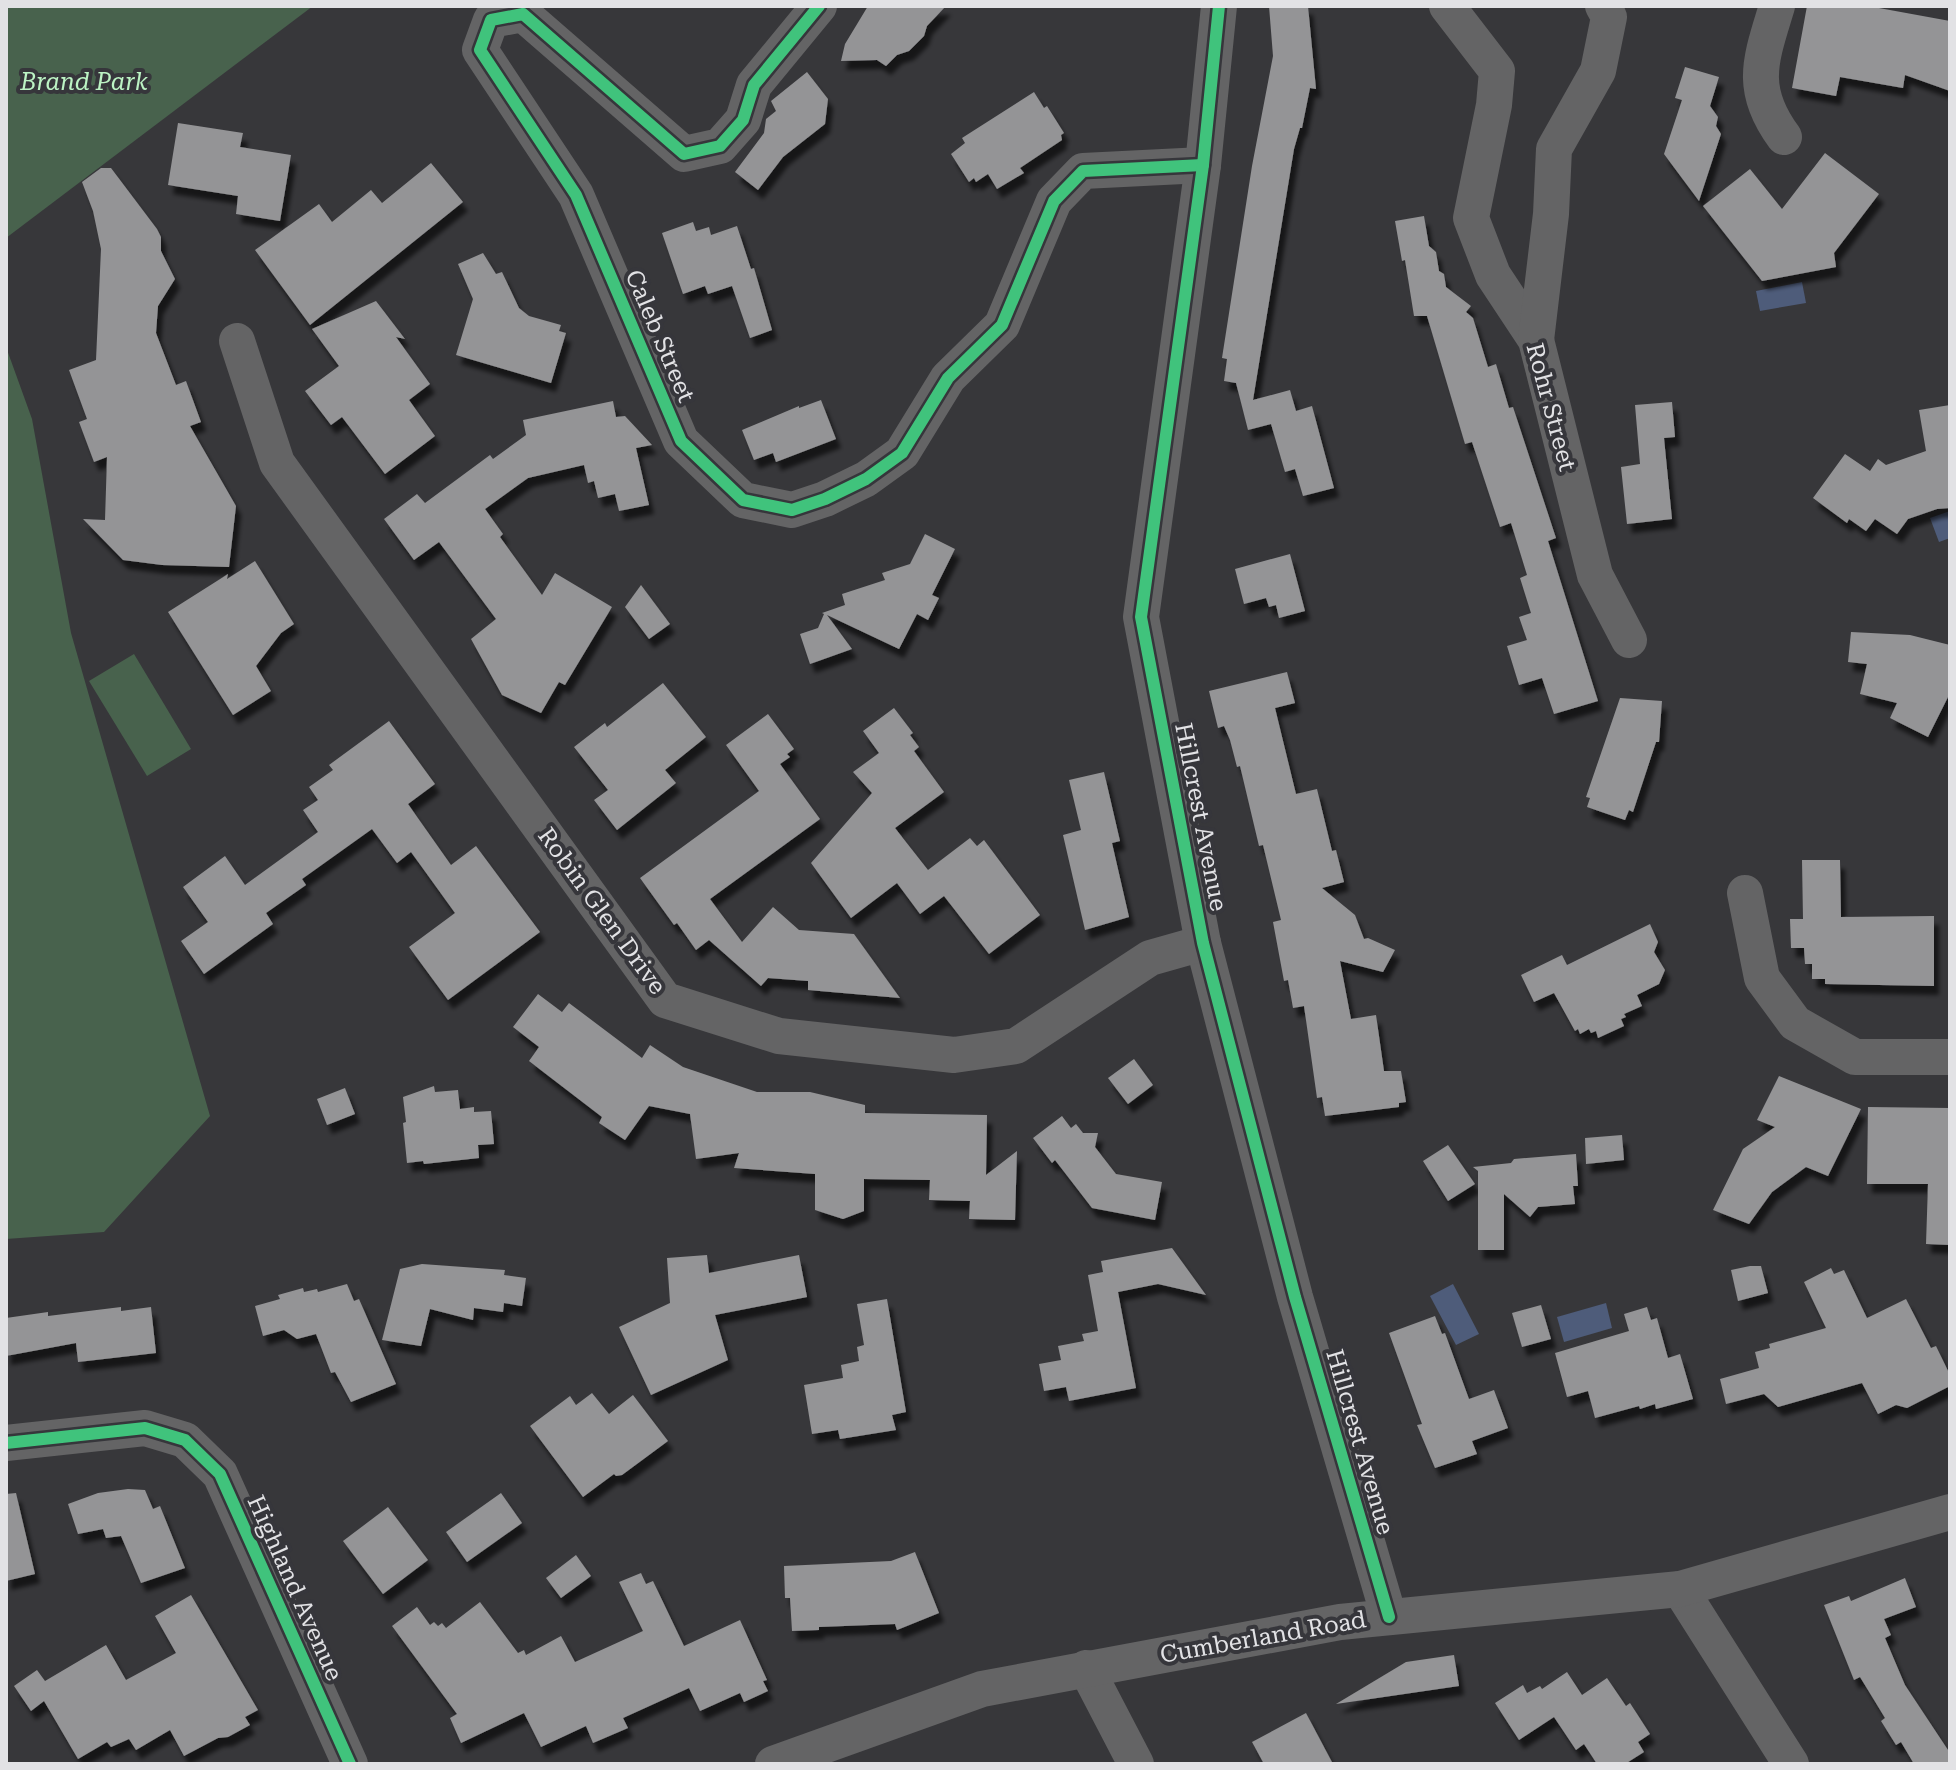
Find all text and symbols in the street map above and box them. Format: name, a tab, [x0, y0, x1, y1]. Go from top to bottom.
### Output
park label: Brand Park	[19, 68, 148, 96]
street label: Caleb Street	[620, 266, 700, 406]
street label: Rohr Street	[1520, 340, 1582, 474]
street label: Hillcrest Avenue	[1169, 720, 1233, 914]
street label: Robin Glen Drive	[532, 822, 672, 1000]
street label: Hillcrest Avenue	[1320, 1346, 1400, 1538]
street label: Highland Avenue	[242, 1491, 348, 1685]
street label: Cumberland Road	[1158, 1605, 1368, 1669]

